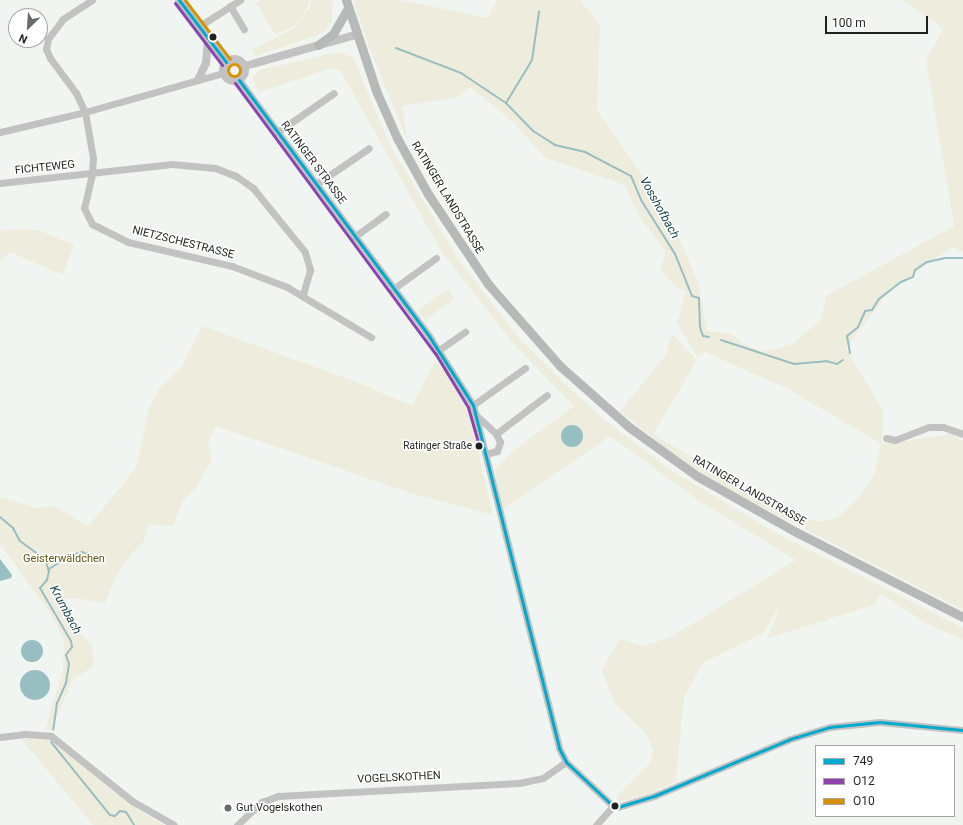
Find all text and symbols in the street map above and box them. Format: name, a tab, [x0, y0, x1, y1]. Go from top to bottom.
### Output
north arrow	[8, 8, 48, 48]
scale bar	[827, 8, 930, 34]
text: 100 m	[832, 16, 866, 30]
text: N	[17, 31, 29, 46]
unlabelled marker	[208, 32, 218, 42]
street label: RATINGER STRASSE	[278, 119, 348, 207]
street label: RATINGER LANDSTRASSE	[408, 140, 486, 256]
street label: FICHTEWEG	[14, 158, 76, 178]
water label: Vosshofbach	[636, 175, 682, 241]
street label: NIETZSCHESTRASSE	[131, 224, 235, 262]
place label: Ratinger Straße	[403, 440, 472, 452]
marker: Ratinger Straße	[474, 441, 484, 451]
street label: RATINGER LANDSTRASSE	[690, 453, 808, 529]
park label: Geisterwäldchen	[23, 552, 105, 566]
water label: Krumbach	[46, 583, 84, 637]
legend	[815, 745, 955, 817]
text: 749	[853, 754, 873, 768]
street label: VOGELSKOTHEN	[357, 769, 441, 787]
text: O12	[853, 774, 875, 788]
text: O10	[853, 794, 875, 808]
place label: Gut Vogelskothen	[236, 801, 323, 815]
unlabelled marker	[610, 801, 620, 811]
marker: Gut Vogelskothen	[223, 803, 233, 813]

